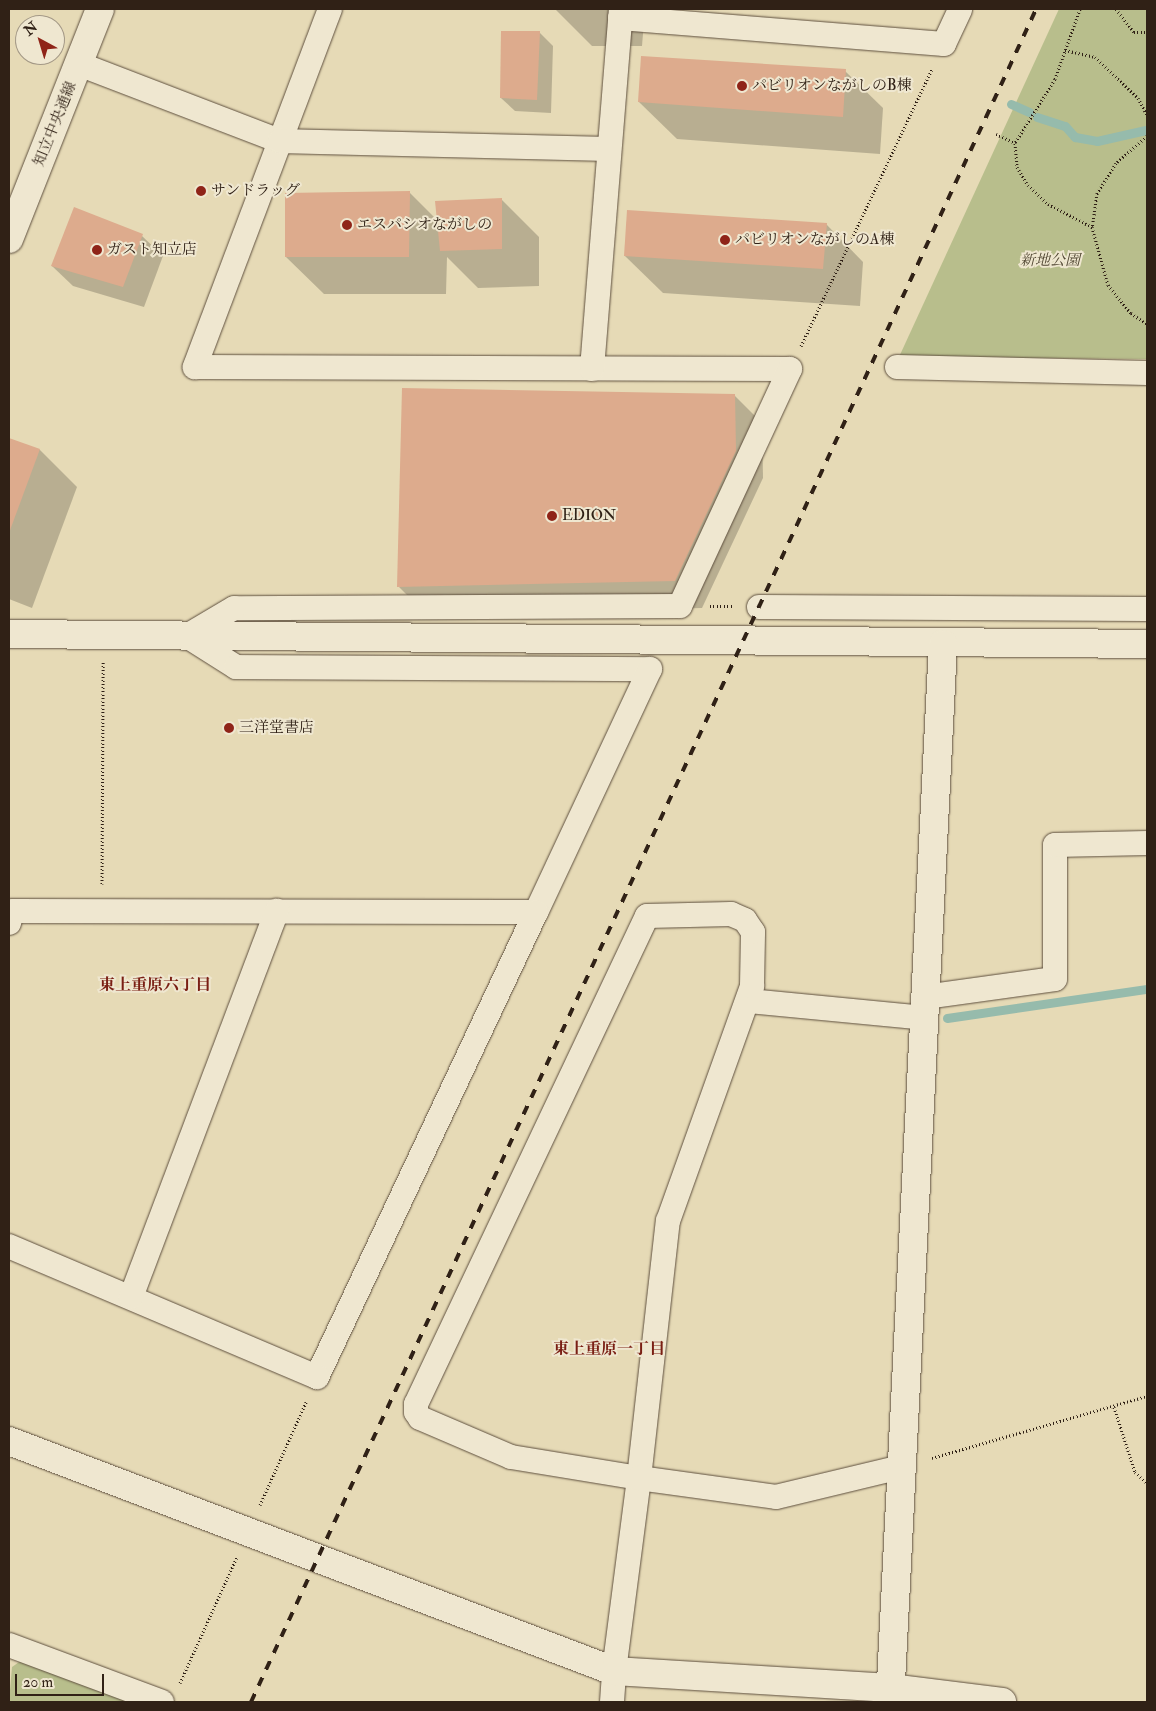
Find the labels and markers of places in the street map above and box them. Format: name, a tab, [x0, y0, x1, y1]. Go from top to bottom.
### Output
place label: パビリオンながしのB棟	[752, 77, 912, 95]
marker: パビリオンながしのB棟	[736, 80, 748, 92]
place label: サンドラッグ	[211, 182, 301, 200]
marker: サンドラッグ	[195, 185, 207, 197]
place label: エスパシオながしの	[357, 216, 492, 234]
marker: エスパシオながしの	[341, 219, 353, 231]
place label: パビリオンながしのA棟	[735, 231, 895, 249]
marker: パビリオンながしのA棟	[719, 234, 731, 246]
place label: ガスト知立店	[107, 241, 197, 259]
marker: ガスト知立店	[91, 244, 103, 256]
place label: EDION	[562, 507, 616, 525]
marker: EDION	[546, 510, 558, 522]
place label: 三洋堂書店	[239, 719, 314, 737]
marker: 三洋堂書店	[223, 722, 235, 734]

